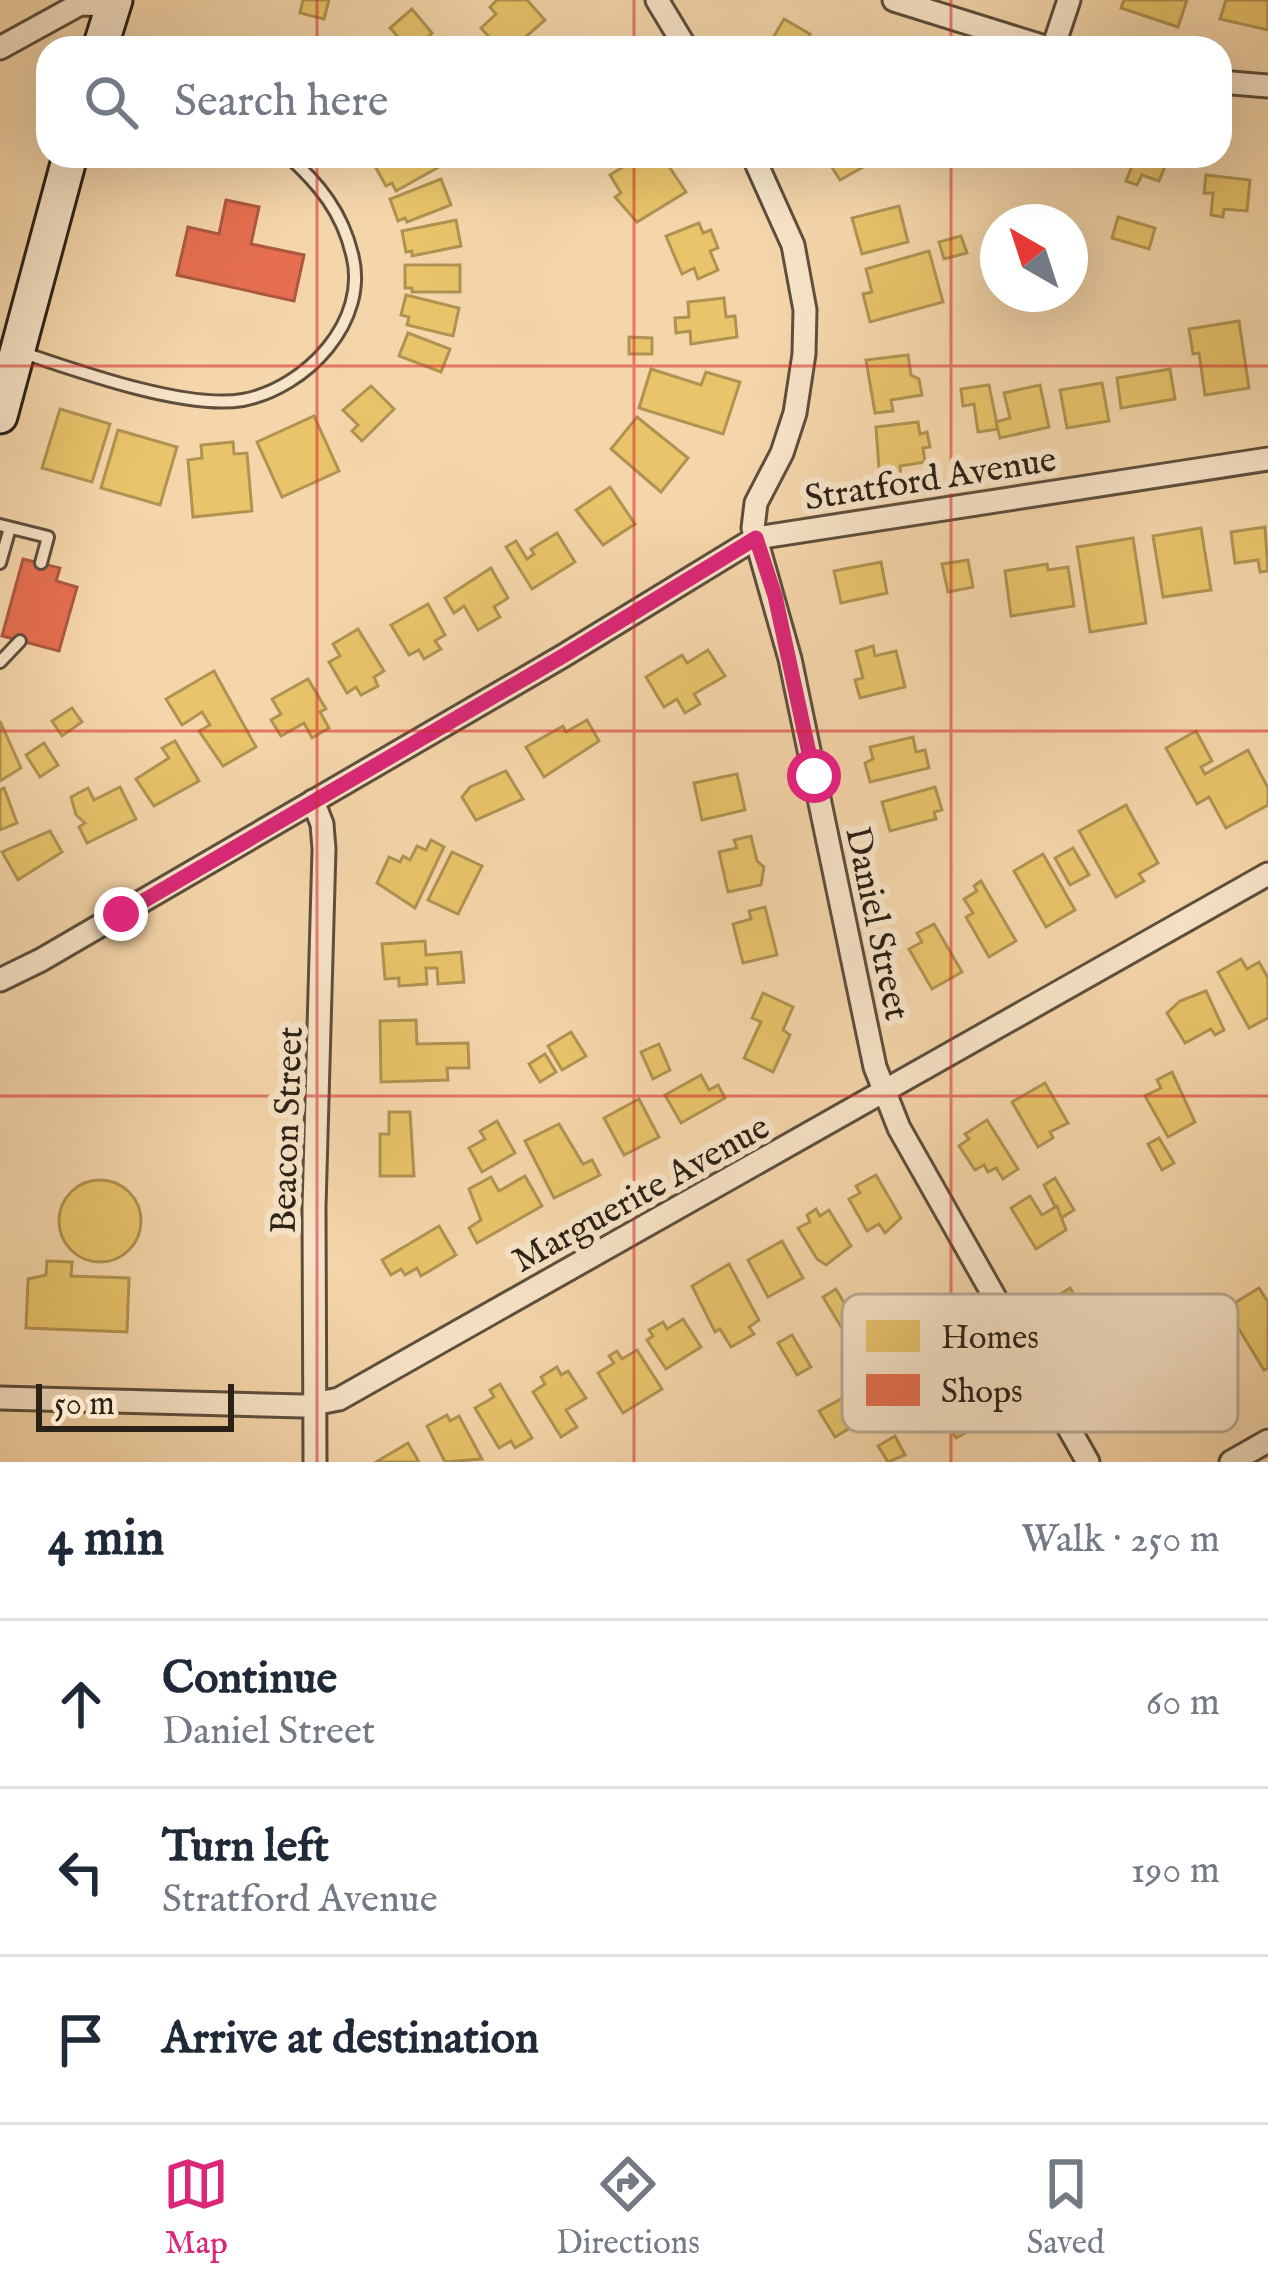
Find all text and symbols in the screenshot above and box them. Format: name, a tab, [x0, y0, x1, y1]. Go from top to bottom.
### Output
search box	[36, 36, 1232, 168]
icon: search	[78, 69, 144, 135]
text: Search here	[174, 74, 388, 131]
north arrow	[980, 204, 1088, 312]
street label: Stratford Avenue	[801, 437, 1060, 523]
route start	[787, 749, 841, 803]
street label: Daniel Street	[833, 823, 919, 1025]
route end	[94, 887, 148, 941]
street label: Beacon Street	[261, 1026, 315, 1234]
street label: Marguerite Avenue	[505, 1105, 778, 1284]
legend	[842, 1294, 1238, 1432]
text: Homes	[941, 1318, 1039, 1360]
text: Shops	[941, 1372, 1023, 1414]
scale bar	[36, 1378, 234, 1431]
text: 50 m	[54, 1384, 115, 1426]
text: 4 min	[48, 1508, 164, 1573]
text: Walk · 250 m	[1021, 1516, 1220, 1565]
text: Continue	[162, 1651, 337, 1708]
icon: ahead	[48, 1671, 114, 1737]
text: 60 m	[1146, 1679, 1220, 1728]
text: Daniel Street	[162, 1708, 375, 1757]
text: Turn left	[162, 1819, 329, 1876]
icon: left	[48, 1839, 114, 1905]
text: 190 m	[1131, 1847, 1220, 1896]
text: Stratford Avenue	[162, 1876, 438, 1925]
icon: arrive	[48, 2007, 114, 2073]
text: Arrive at destination	[162, 2011, 539, 2068]
tab: Map	[163, 2151, 229, 2265]
tab: Directions	[556, 2151, 700, 2265]
tab: Saved	[1027, 2151, 1105, 2265]

